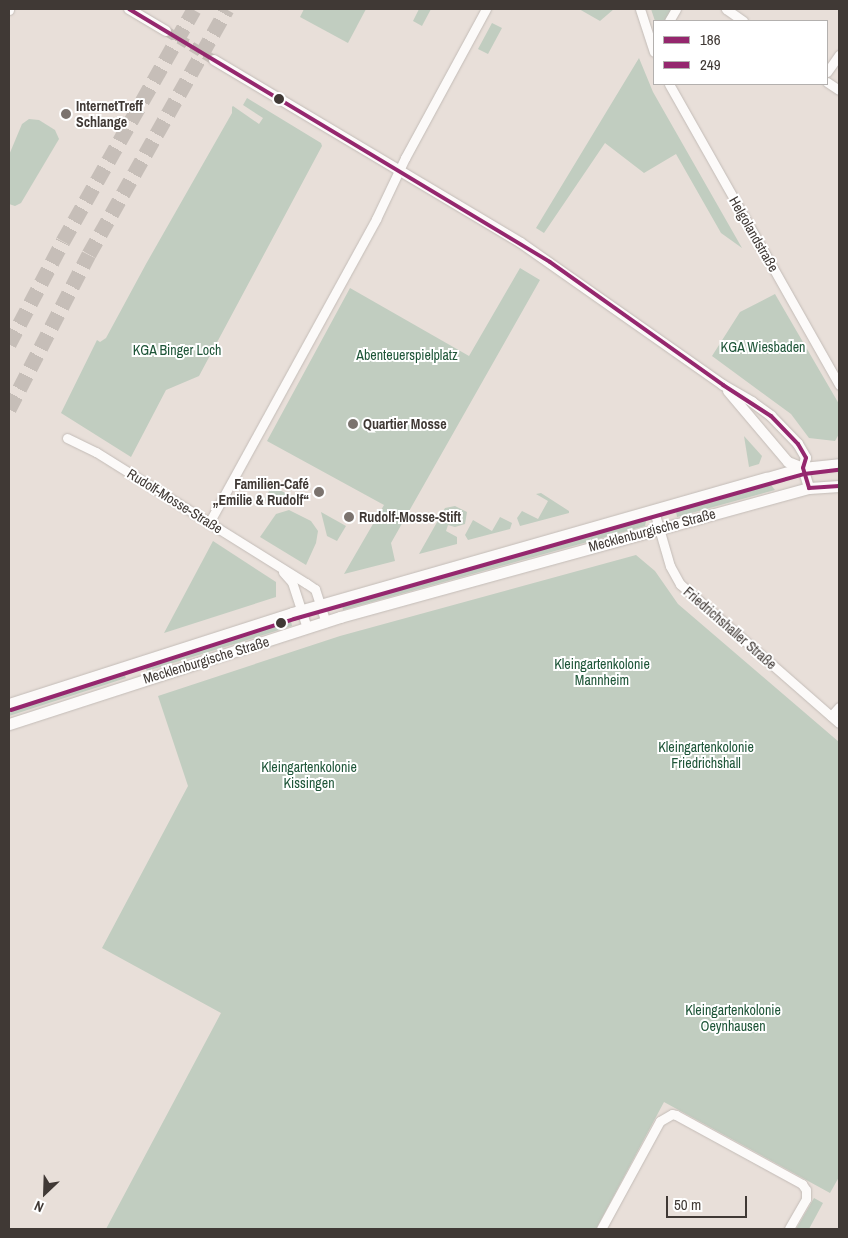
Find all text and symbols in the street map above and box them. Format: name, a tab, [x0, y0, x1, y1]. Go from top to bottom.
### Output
legend	[653, 20, 828, 85]
text: 186	[700, 29, 721, 50]
text: 249	[700, 54, 721, 75]
unlabelled marker	[274, 94, 284, 104]
place label: InternetTreff Schlange	[76, 98, 143, 130]
marker: InternetTreff Schlange	[60, 108, 72, 120]
street label: Helgolandstraße	[726, 193, 782, 275]
park label: KGA Wiesbaden	[720, 339, 806, 355]
park label: KGA Binger Loch	[132, 342, 222, 358]
park label: Abenteuerspielplatz	[356, 347, 458, 363]
place label: Quartier Mosse	[363, 416, 447, 432]
marker: Quartier Mosse	[347, 418, 359, 430]
street label: Rudolf-Mosse-Straße	[124, 465, 226, 537]
place label: Familien-Café „Emilie & Rudolf“	[213, 476, 309, 508]
marker: Familien-Café „Emilie & Rudolf“	[313, 486, 325, 498]
street label: Mecklenburgische Straße	[587, 505, 717, 555]
place label: Rudolf-Mosse-Stift	[359, 509, 461, 525]
marker: Rudolf-Mosse-Stift	[343, 511, 355, 523]
street label: Friedrichshaller Straße	[680, 583, 780, 673]
unlabelled marker	[276, 618, 286, 628]
street label: Mecklenburgische Straße	[141, 633, 271, 687]
park label: Kleingartenkolonie Mannheim	[554, 656, 650, 689]
park label: Kleingartenkolonie Friedrichshall	[658, 739, 754, 772]
park label: Kleingartenkolonie Kissingen	[261, 759, 357, 792]
park label: Kleingartenkolonie Oeynhausen	[685, 1002, 781, 1034]
north arrow	[20, 1168, 70, 1218]
scale bar	[668, 1186, 749, 1218]
text: 50 m	[674, 1194, 701, 1215]
text: N	[31, 1197, 46, 1217]

